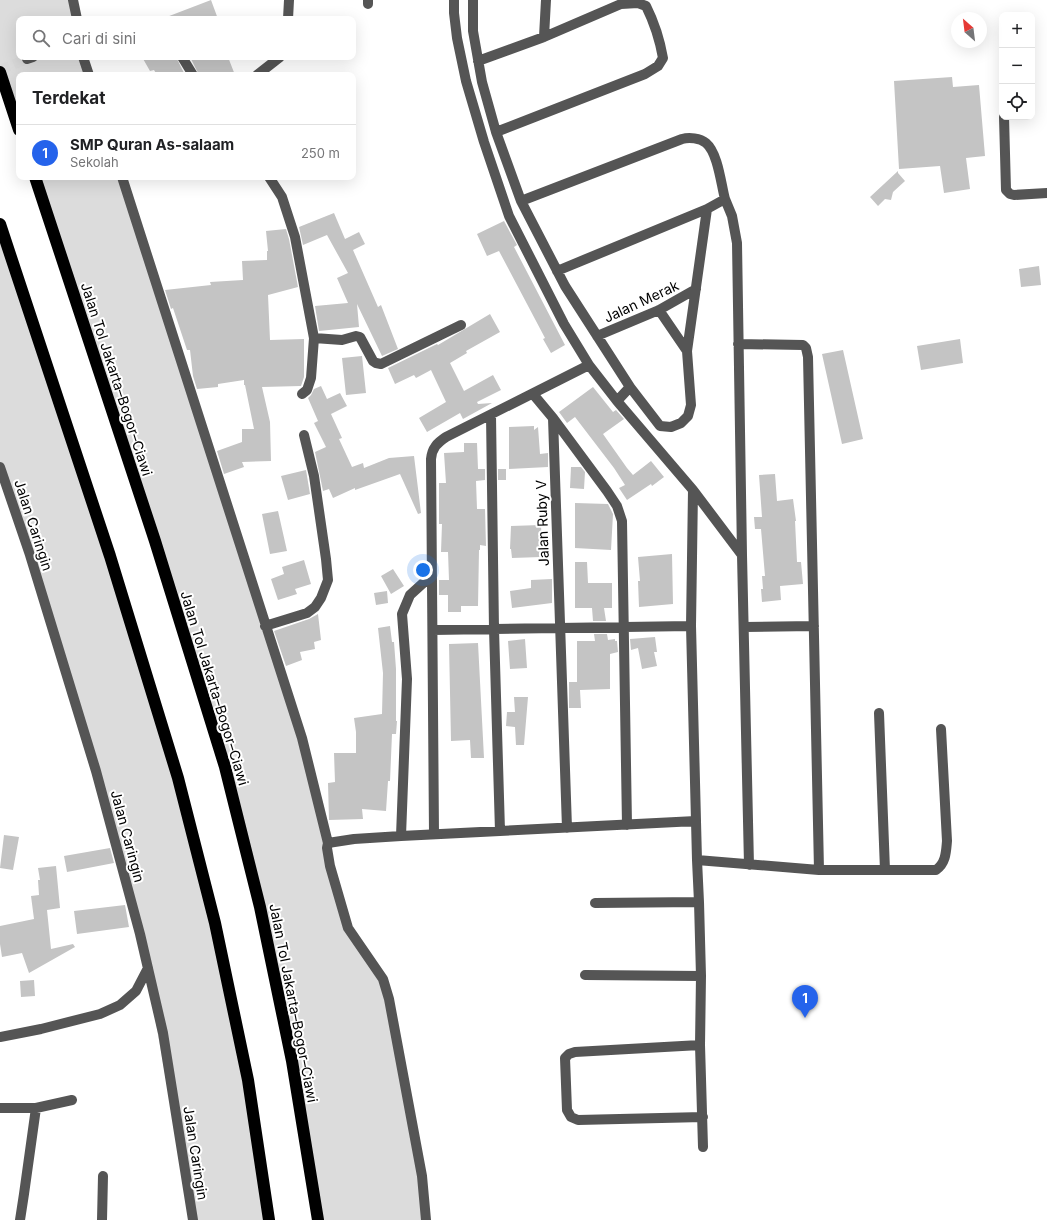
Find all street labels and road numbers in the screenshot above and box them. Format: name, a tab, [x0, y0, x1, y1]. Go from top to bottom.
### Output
street label: Jalan Merak	[601, 276, 682, 326]
street label: Jalan Tol Jakarta–Bogor–Ciawi	[78, 280, 156, 478]
street label: Jalan Caringin	[11, 477, 57, 573]
street label: Jalan Ruby V	[532, 479, 552, 566]
street label: Jalan Tol Jakarta–Bogor–Ciawi	[177, 589, 253, 787]
street label: Jalan Caringin	[108, 788, 148, 884]
street label: Jalan Tol Jakarta–Bogor–Ciawi	[266, 902, 322, 1104]
street label: Jalan Caringin	[180, 1105, 212, 1201]

